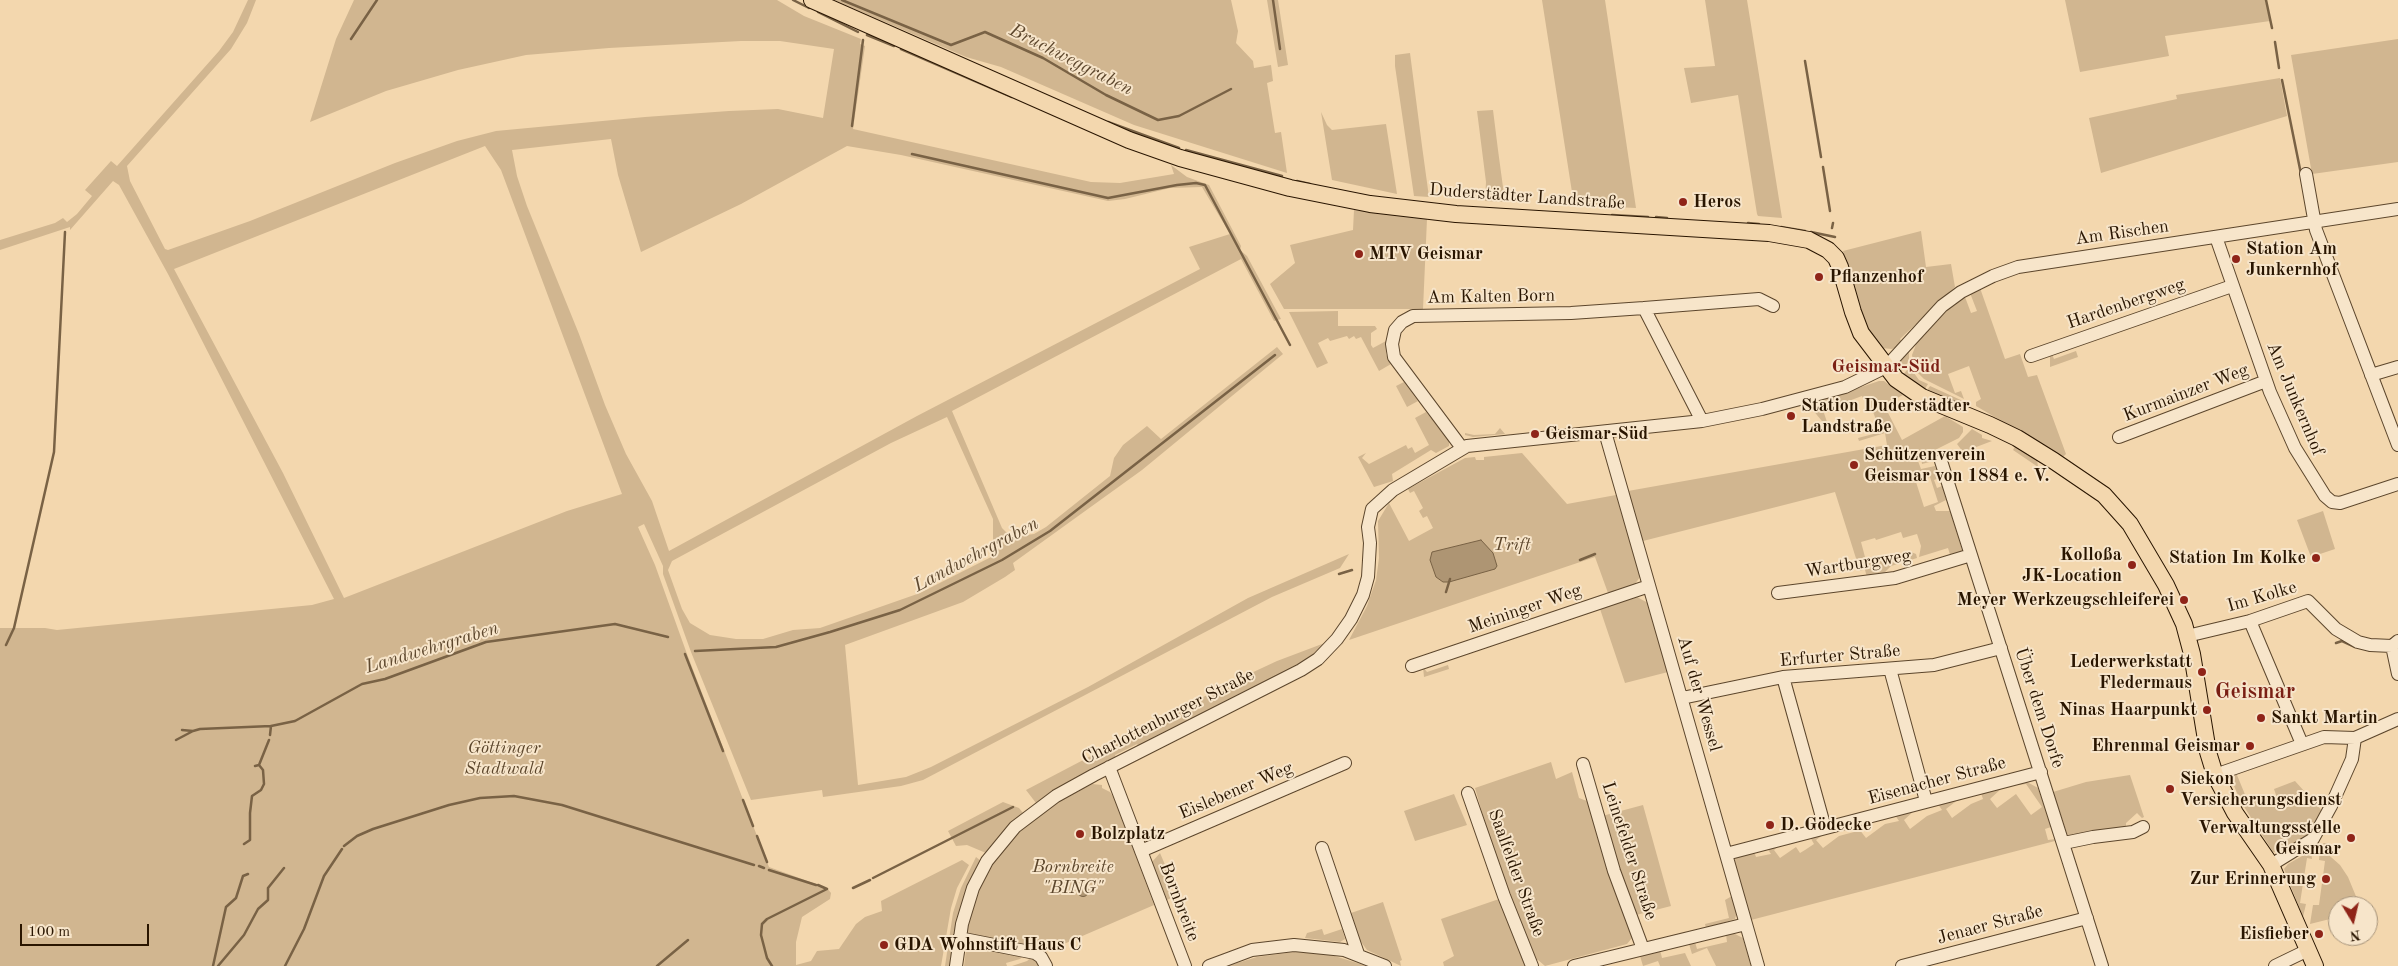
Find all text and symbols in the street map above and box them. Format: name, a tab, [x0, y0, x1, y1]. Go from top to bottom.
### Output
water label: Bruchweggraben	[1005, 19, 1137, 101]
street label: Duderstädter Landstraße	[1428, 179, 1626, 215]
place label: Heros	[1693, 191, 1741, 213]
marker: Heros	[1677, 196, 1689, 208]
street label: Am Rischen	[2074, 216, 2170, 250]
place label: Station Am Junkernhof	[2246, 238, 2337, 280]
place label: MTV Geismar	[1369, 243, 1483, 265]
marker: MTV Geismar	[1353, 248, 1365, 260]
marker: Station Am Junkernhof	[2230, 253, 2242, 265]
place label: Pflanzenhof	[1829, 266, 1923, 288]
marker: Pflanzenhof	[1813, 271, 1825, 283]
street label: Hardenbergweg	[2064, 274, 2188, 334]
street label: Am Kalten Born	[1427, 285, 1555, 309]
street label: Am Junkernhof	[2261, 339, 2329, 459]
district label: Geismar-Süd	[1831, 356, 1941, 378]
street label: Kurmainzer Weg	[2120, 359, 2252, 427]
place label: Station Duderstädter Landstraße	[1801, 395, 1970, 438]
marker: Station Duderstädter Landstraße	[1785, 410, 1797, 422]
place label: Geismar-Süd	[1545, 423, 1648, 445]
marker: Geismar-Süd	[1529, 428, 1541, 440]
place label: Schützenverein Geismar von 1884 e. V.	[1864, 444, 2050, 486]
marker: Schützenverein Geismar von 1884 e. V.	[1848, 459, 1860, 471]
water label: Landwehrgraben	[909, 512, 1043, 598]
park label: Trift	[1493, 534, 1531, 556]
place label: Kolloßa JK-Location	[2022, 544, 2122, 586]
street label: Wartburgweg	[1803, 545, 1913, 583]
place label: Station Im Kolke	[2169, 547, 2306, 569]
marker: Station Im Kolke	[2310, 552, 2322, 564]
marker: Kolloßa JK-Location	[2126, 559, 2138, 571]
street label: Im Kolke	[2225, 577, 2299, 617]
street label: Meininger Weg	[1465, 580, 1585, 638]
place label: Meyer Werkzeugschleiferei	[1957, 589, 2174, 611]
marker: Meyer Werkzeugschleiferei	[2178, 594, 2190, 606]
water label: Landwehrgraben	[362, 617, 502, 679]
street label: Auf der Wessel	[1672, 634, 1726, 754]
street label: Erfurter Straße	[1779, 640, 1901, 672]
street label: Über dem Dorfe	[2009, 645, 2069, 771]
place label: Lederwerkstatt Fledermaus	[2070, 651, 2192, 694]
street label: Charlottenburger Straße	[1078, 664, 1258, 770]
marker: Lederwerkstatt Fledermaus	[2196, 666, 2208, 678]
district label: Geismar	[2215, 679, 2295, 705]
place label: Ninas Haarpunkt	[2059, 699, 2197, 721]
marker: Ninas Haarpunkt	[2201, 704, 2213, 716]
place label: Sankt Martin	[2271, 707, 2378, 729]
marker: Sankt Martin	[2255, 712, 2267, 724]
place label: Ehrenmal Geismar	[2091, 735, 2240, 757]
park label: Göttinger Stadtwald	[464, 737, 544, 780]
marker: Ehrenmal Geismar	[2244, 740, 2256, 752]
street label: Eisenacher Straße	[1866, 752, 2008, 810]
street label: Eislebener Weg	[1176, 757, 1296, 825]
place label: Siekon Versicherungsdienst	[2180, 768, 2342, 811]
street label: Leinefelder Straße	[1597, 779, 1661, 923]
marker: Siekon Versicherungsdienst	[2164, 783, 2176, 795]
street label: Saalfelder Straße	[1483, 806, 1549, 940]
place label: D. Gödecke	[1780, 814, 1871, 836]
place label: Verwaltungsstelle Geismar	[2198, 817, 2341, 860]
marker: D. Gödecke	[1764, 819, 1776, 831]
place label: Bolzplatz	[1090, 823, 1165, 845]
marker: Bolzplatz	[1074, 828, 1086, 840]
marker: Verwaltungsstelle Geismar	[2345, 832, 2357, 844]
park label: Bornbreite "BING"	[1032, 856, 1114, 899]
street label: Bornbreite	[1154, 859, 1204, 945]
place label: Zur Erinnerung	[2190, 868, 2316, 890]
marker: Zur Erinnerung	[2320, 873, 2332, 885]
north arrow	[2328, 896, 2378, 946]
street label: Jenaer Straße	[1935, 900, 2045, 950]
scale bar	[22, 914, 151, 946]
place label: Eisfieber	[2239, 923, 2309, 945]
text: 100 m	[28, 925, 70, 940]
text: N	[2349, 927, 2362, 943]
marker: Eisfieber	[2313, 928, 2325, 940]
place label: GDA Wohnstift Haus C	[894, 934, 1081, 956]
marker: GDA Wohnstift Haus C	[878, 939, 890, 951]

